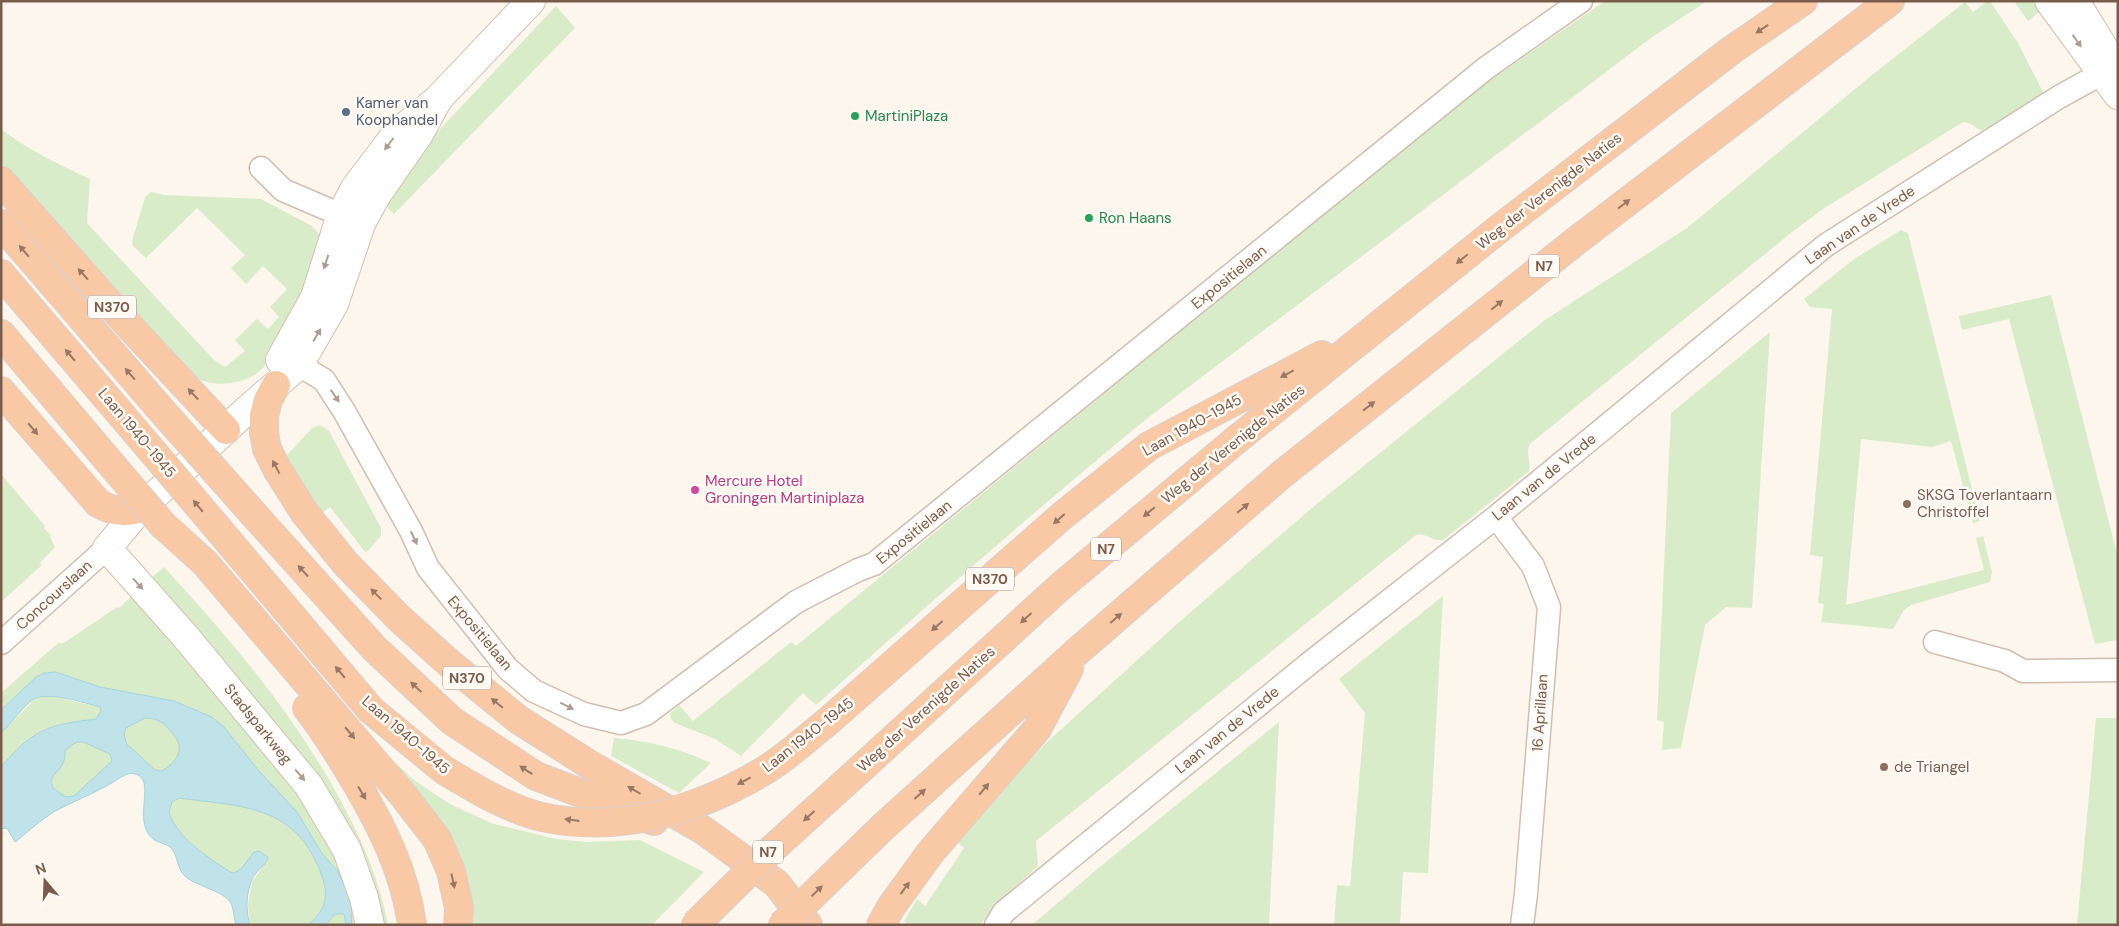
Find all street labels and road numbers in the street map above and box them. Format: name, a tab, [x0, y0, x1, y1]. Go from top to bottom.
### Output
street label: Weg der Verenigde Naties	[1472, 128, 1626, 254]
street label: Laan van de Vrede	[1801, 181, 1919, 269]
street label: Expositielaan	[1187, 240, 1271, 314]
road number: N7	[1529, 255, 1559, 278]
road number: N370	[88, 296, 136, 318]
street label: Weg der Verenigde Naties	[1157, 380, 1309, 508]
street label: Laan 1940-1945	[94, 384, 180, 482]
street label: Laan 1940-1945	[1139, 389, 1245, 461]
street label: Laan van de Vrede	[1488, 429, 1600, 525]
street label: Expositielaan	[872, 495, 956, 569]
road number: N7	[1091, 538, 1121, 560]
street label: Concourslaan	[12, 556, 96, 634]
road number: N370	[966, 568, 1014, 590]
street label: Expositielaan	[443, 591, 517, 675]
street label: Weg der Verenigde Naties	[853, 642, 999, 776]
road number: N370	[443, 666, 491, 690]
street label: 16 Aprillaan	[1527, 673, 1553, 753]
street label: Stadsparkweg	[219, 679, 297, 769]
street label: Laan van de Vrede	[1171, 682, 1283, 778]
street label: Laan 1940-1945	[358, 691, 454, 779]
street label: Laan 1940-1945	[758, 693, 858, 777]
road number: N7	[753, 840, 783, 864]

